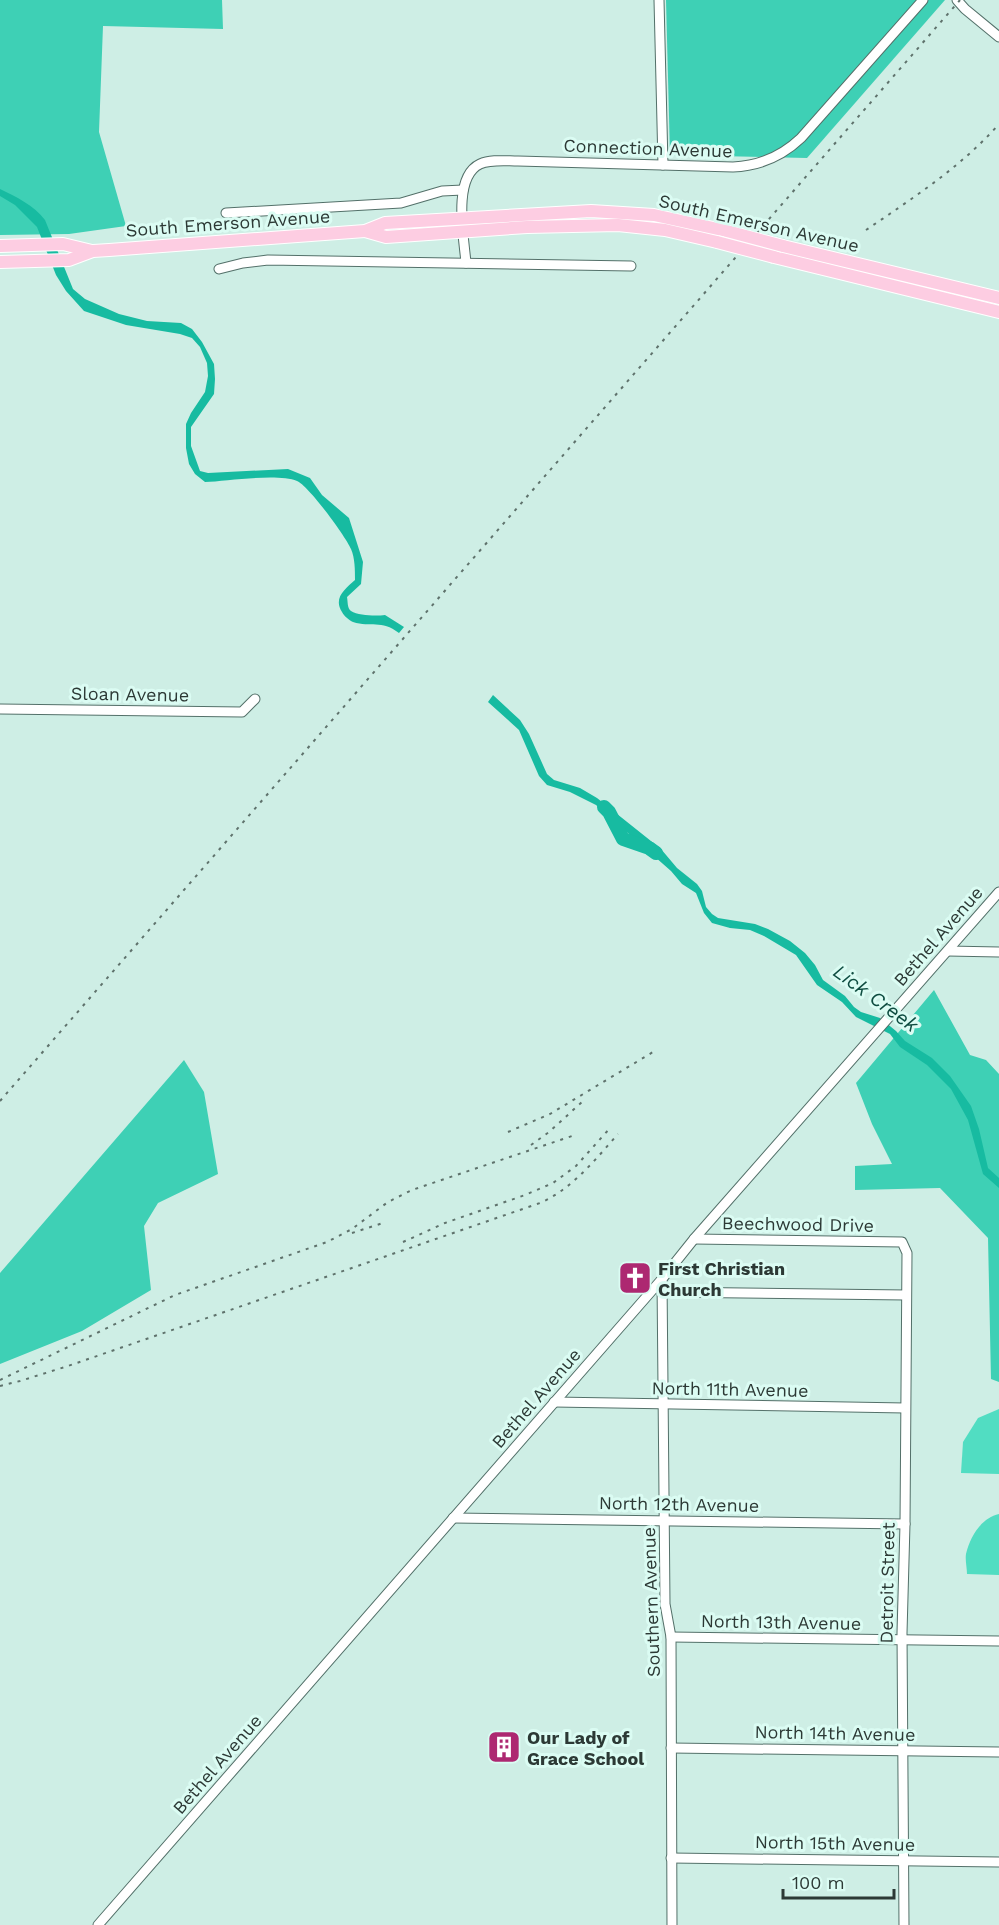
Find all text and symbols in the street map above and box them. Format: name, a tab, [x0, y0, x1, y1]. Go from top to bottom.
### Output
street label: Connection Avenue	[563, 135, 733, 161]
street label: South Emerson Avenue	[657, 190, 861, 256]
street label: South Emerson Avenue	[125, 205, 331, 241]
street label: Sloan Avenue	[71, 682, 189, 706]
street label: Bethel Avenue	[889, 882, 987, 990]
water label: Lick Creek	[829, 959, 924, 1038]
street label: Beechwood Drive	[722, 1212, 874, 1236]
place label: First Christian Church	[658, 1258, 785, 1300]
church icon: First Christian Church	[617, 1260, 653, 1296]
street label: Bethel Avenue	[487, 1344, 585, 1452]
street label: North 11th Avenue	[651, 1377, 809, 1401]
street label: North 12th Avenue	[599, 1492, 759, 1516]
street label: Detroit Street	[875, 1522, 899, 1644]
street label: Southern Avenue	[638, 1527, 664, 1677]
street label: North 13th Avenue	[701, 1610, 861, 1634]
street label: Bethel Avenue	[168, 1710, 266, 1818]
street label: North 14th Avenue	[754, 1721, 916, 1745]
place label: Our Lady of Grace School	[527, 1727, 644, 1769]
building icon: Our Lady of Grace School	[486, 1729, 522, 1765]
street label: North 15th Avenue	[755, 1831, 915, 1855]
scale bar	[783, 1862, 894, 1900]
text: 100 m	[792, 1872, 845, 1893]

